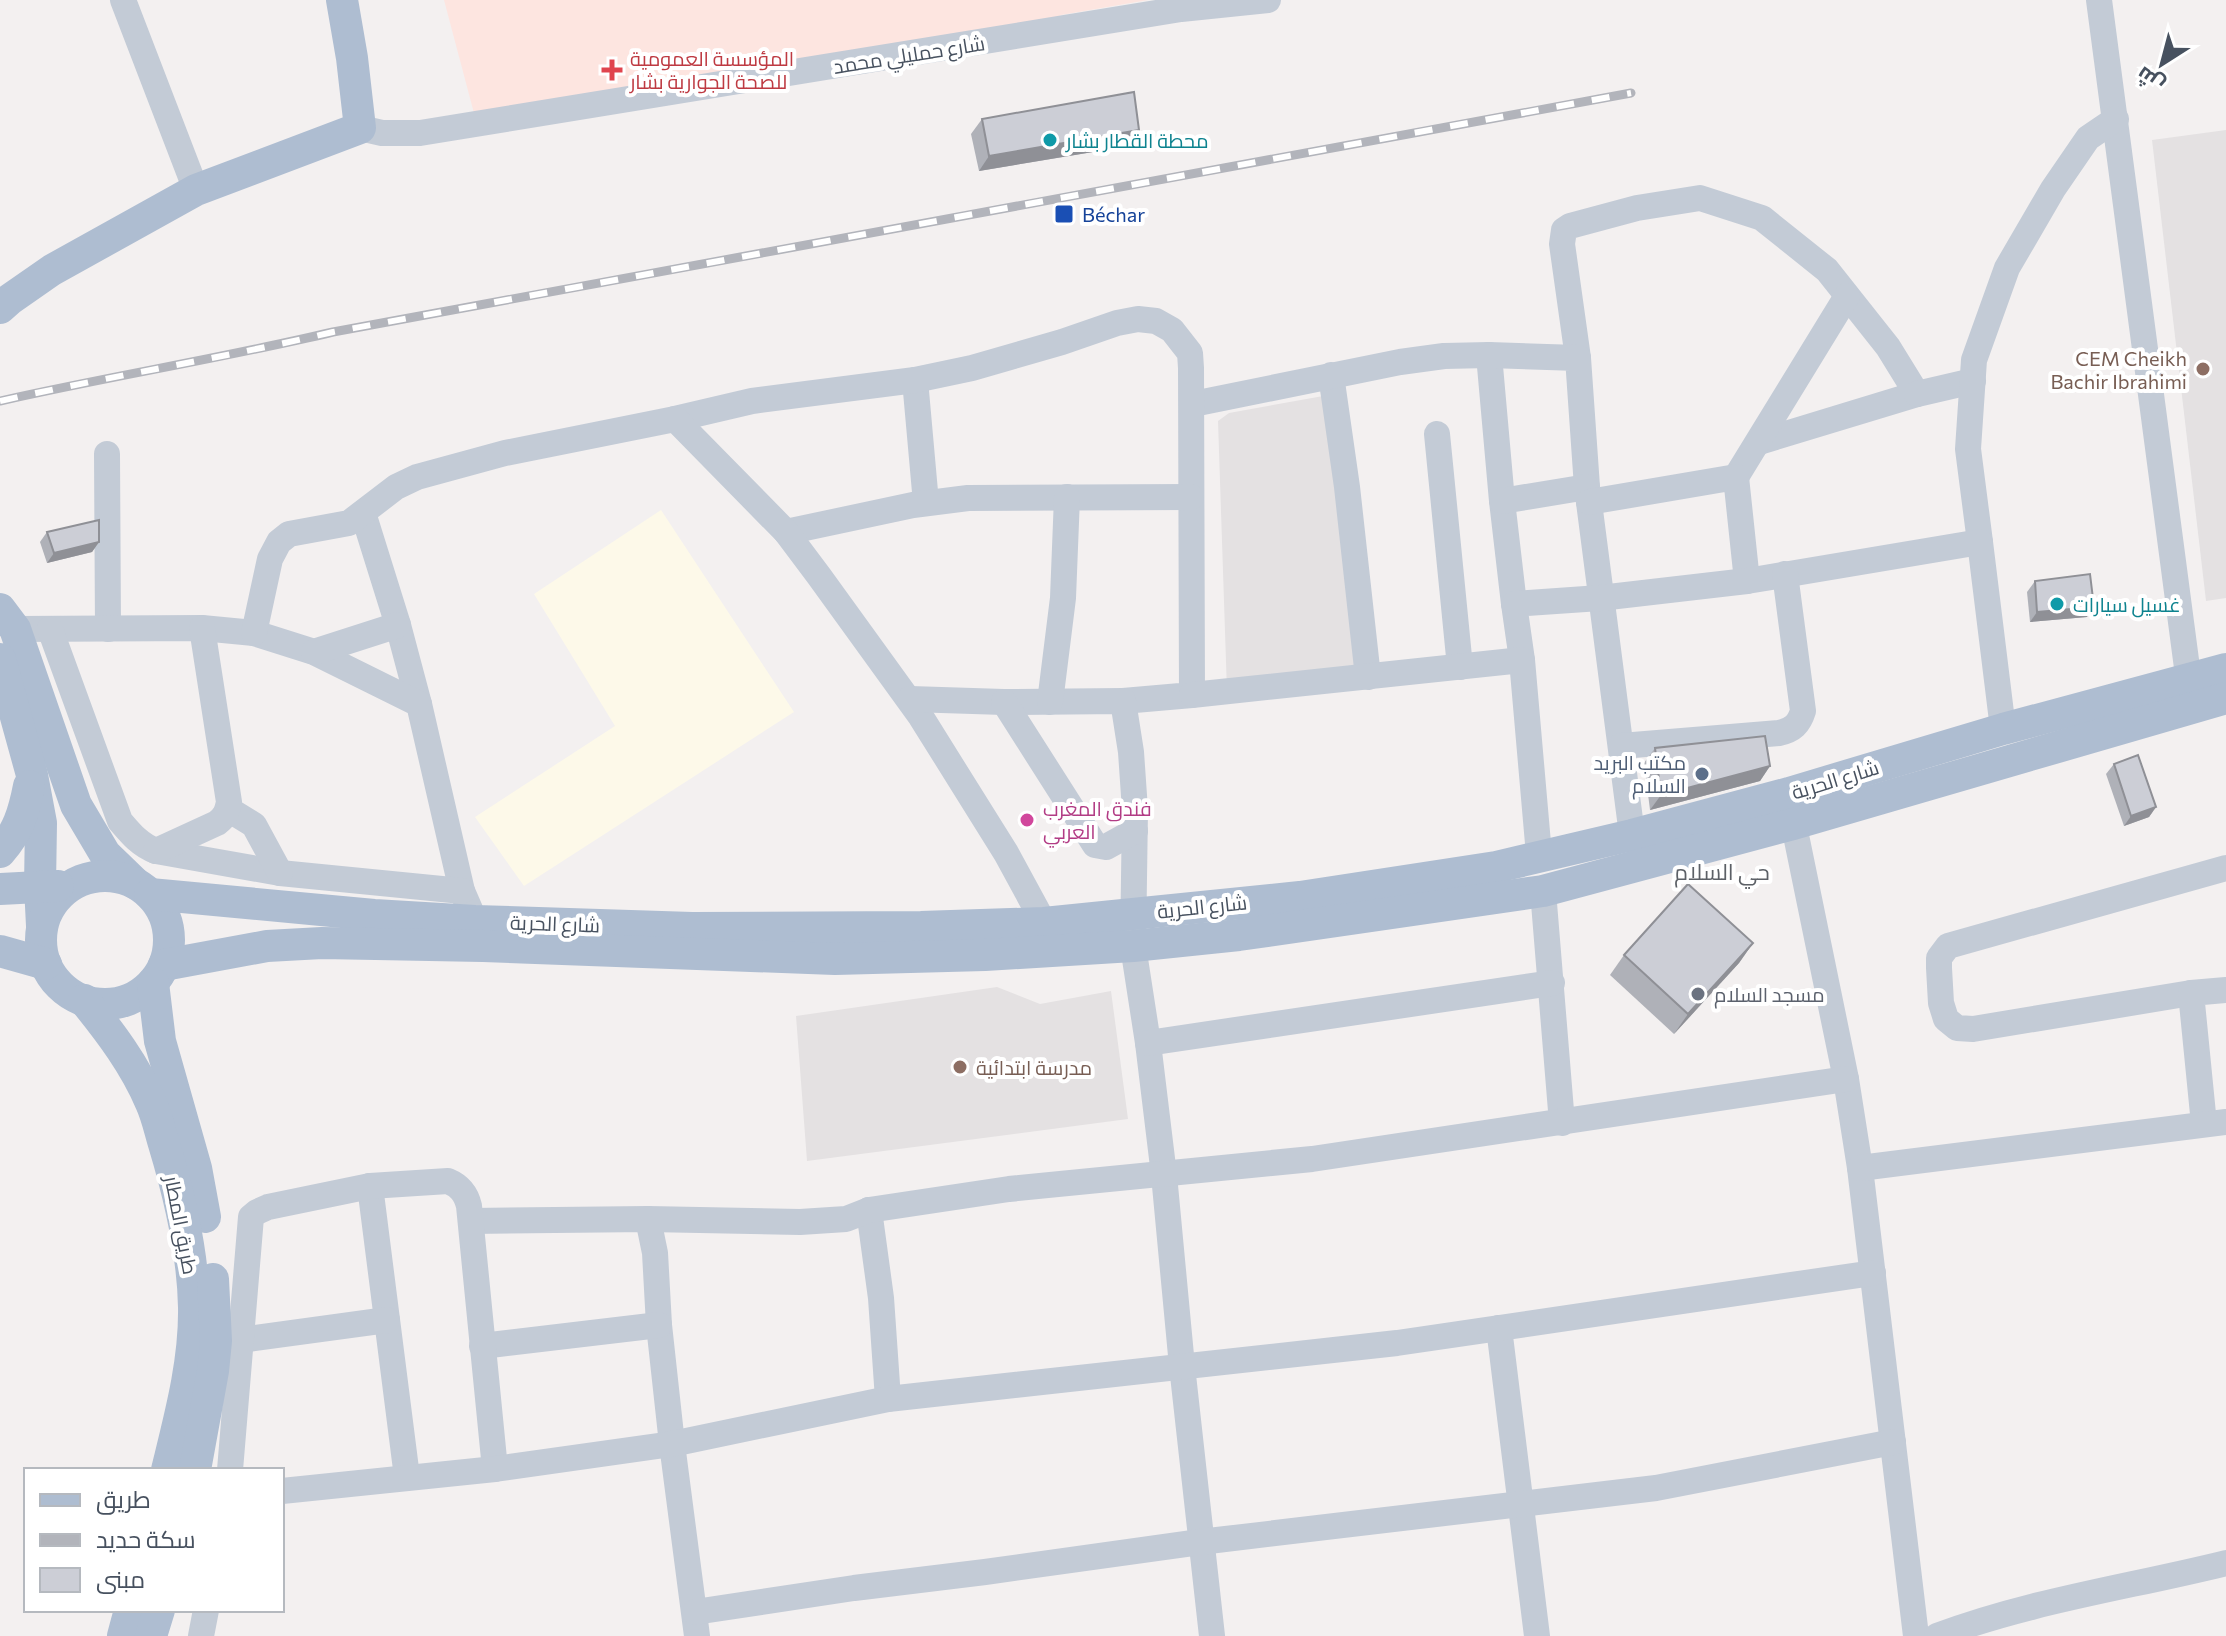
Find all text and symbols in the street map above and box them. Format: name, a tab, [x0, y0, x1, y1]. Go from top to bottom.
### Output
north arrow	[2122, 24, 2202, 104]
street label: شارع حمليلي محمد	[831, 30, 987, 83]
place label: المؤسسة العمومية للصحة الجوارية بشار	[629, 46, 794, 94]
marker: المؤسسة العمومية للصحة الجوارية بشار	[601, 59, 623, 81]
text: ش	[2131, 61, 2170, 100]
place label: محطة القطار بشار	[1065, 128, 1209, 153]
marker: محطة القطار بشار	[1041, 131, 1059, 149]
place label: Béchar	[1082, 202, 1145, 226]
marker: Béchar	[1053, 203, 1075, 225]
place label: CEM Cheikh Bachir Ibrahimi	[2050, 346, 2187, 393]
marker: CEM Cheikh Bachir Ibrahimi	[2194, 360, 2212, 378]
place label: غسيل سيارات	[2073, 592, 2181, 618]
marker: غسيل سيارات	[2048, 595, 2066, 613]
place label: مكتب البريد السلام	[1594, 750, 1686, 800]
street label: شارع الحرية	[1788, 754, 1882, 807]
marker: مكتب البريد السلام	[1693, 765, 1711, 783]
place label: فندق المغرب العربي	[1043, 796, 1152, 848]
marker: فندق المغرب العربي	[1018, 811, 1036, 829]
district label: حي السلام	[1674, 858, 1770, 889]
street label: شارع الحرية	[1156, 889, 1248, 926]
street label: شارع الحرية	[509, 909, 600, 940]
place label: مسجد السلام	[1714, 982, 1825, 1009]
marker: مسجد السلام	[1689, 985, 1707, 1003]
place label: مدرسة ابتدائية	[976, 1055, 1092, 1080]
marker: مدرسة ابتدائية	[951, 1058, 969, 1076]
street label: طريق المطار	[159, 1173, 203, 1277]
legend	[24, 1468, 284, 1612]
text: طريق	[96, 1484, 151, 1515]
text: سكة حديد	[96, 1524, 196, 1553]
text: مبنى	[96, 1564, 145, 1594]

